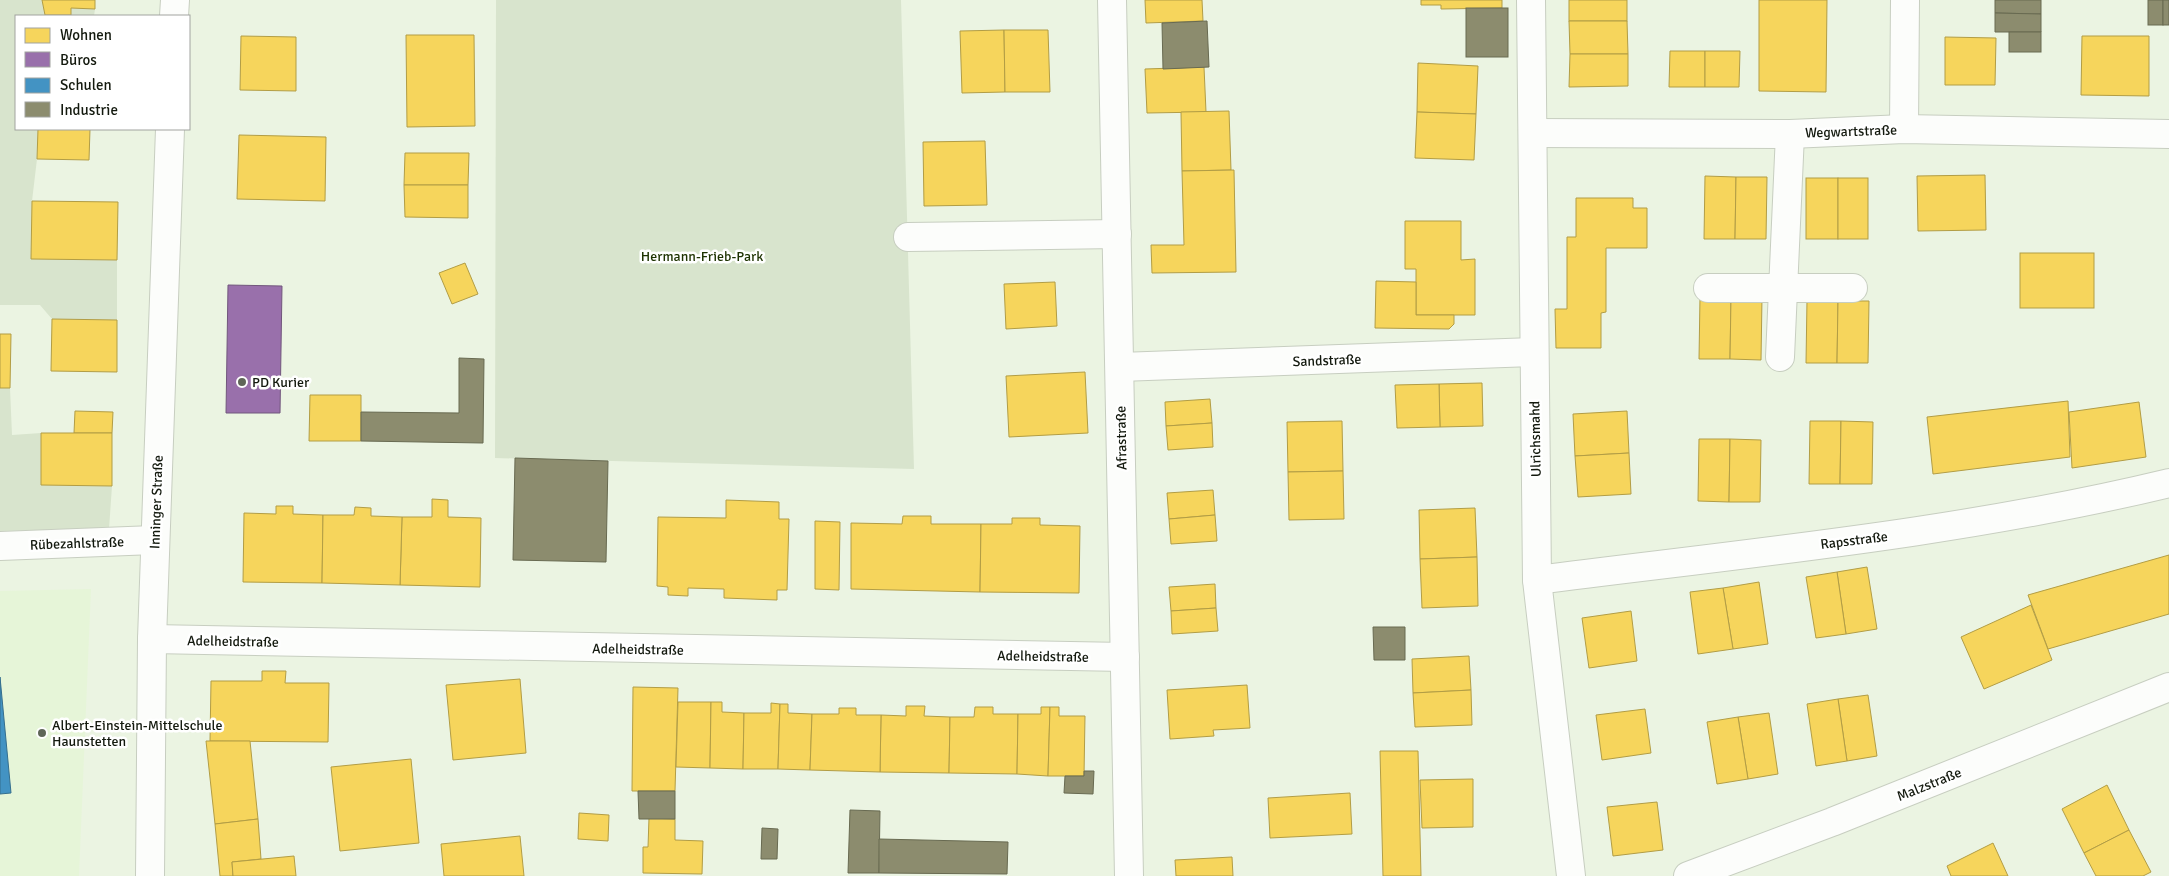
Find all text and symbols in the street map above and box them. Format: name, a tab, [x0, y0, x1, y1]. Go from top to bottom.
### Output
legend	[15, 15, 190, 130]
text: Wohnen	[60, 26, 112, 44]
text: Büros	[60, 51, 97, 69]
text: Schulen	[60, 76, 112, 94]
text: Industrie	[60, 101, 118, 119]
street label: Wegwartstraße	[1805, 121, 1897, 142]
park label: Hermann-Frieb-Park	[641, 248, 763, 265]
street label: Sandstraße	[1292, 351, 1362, 370]
place label: PD Kurier	[252, 374, 310, 391]
marker: PD Kurier	[236, 376, 248, 388]
street label: Ulrichsmahd	[1526, 401, 1545, 477]
street label: Afrastraße	[1112, 406, 1131, 470]
street label: Inninger Straße	[146, 455, 167, 549]
street label: Rapsstraße	[1819, 528, 1889, 553]
street label: Rübezahlstraße	[30, 533, 124, 554]
street label: Adelheidstraße	[187, 632, 279, 651]
street label: Adelheidstraße	[592, 640, 684, 659]
street label: Adelheidstraße	[997, 647, 1089, 666]
place label: Albert-Einstein-Mittelschule Haunstetten	[52, 717, 223, 750]
marker: Albert-Einstein-Mittelschule Haunstetten	[36, 727, 48, 739]
street label: Malzstraße	[1894, 764, 1964, 805]

